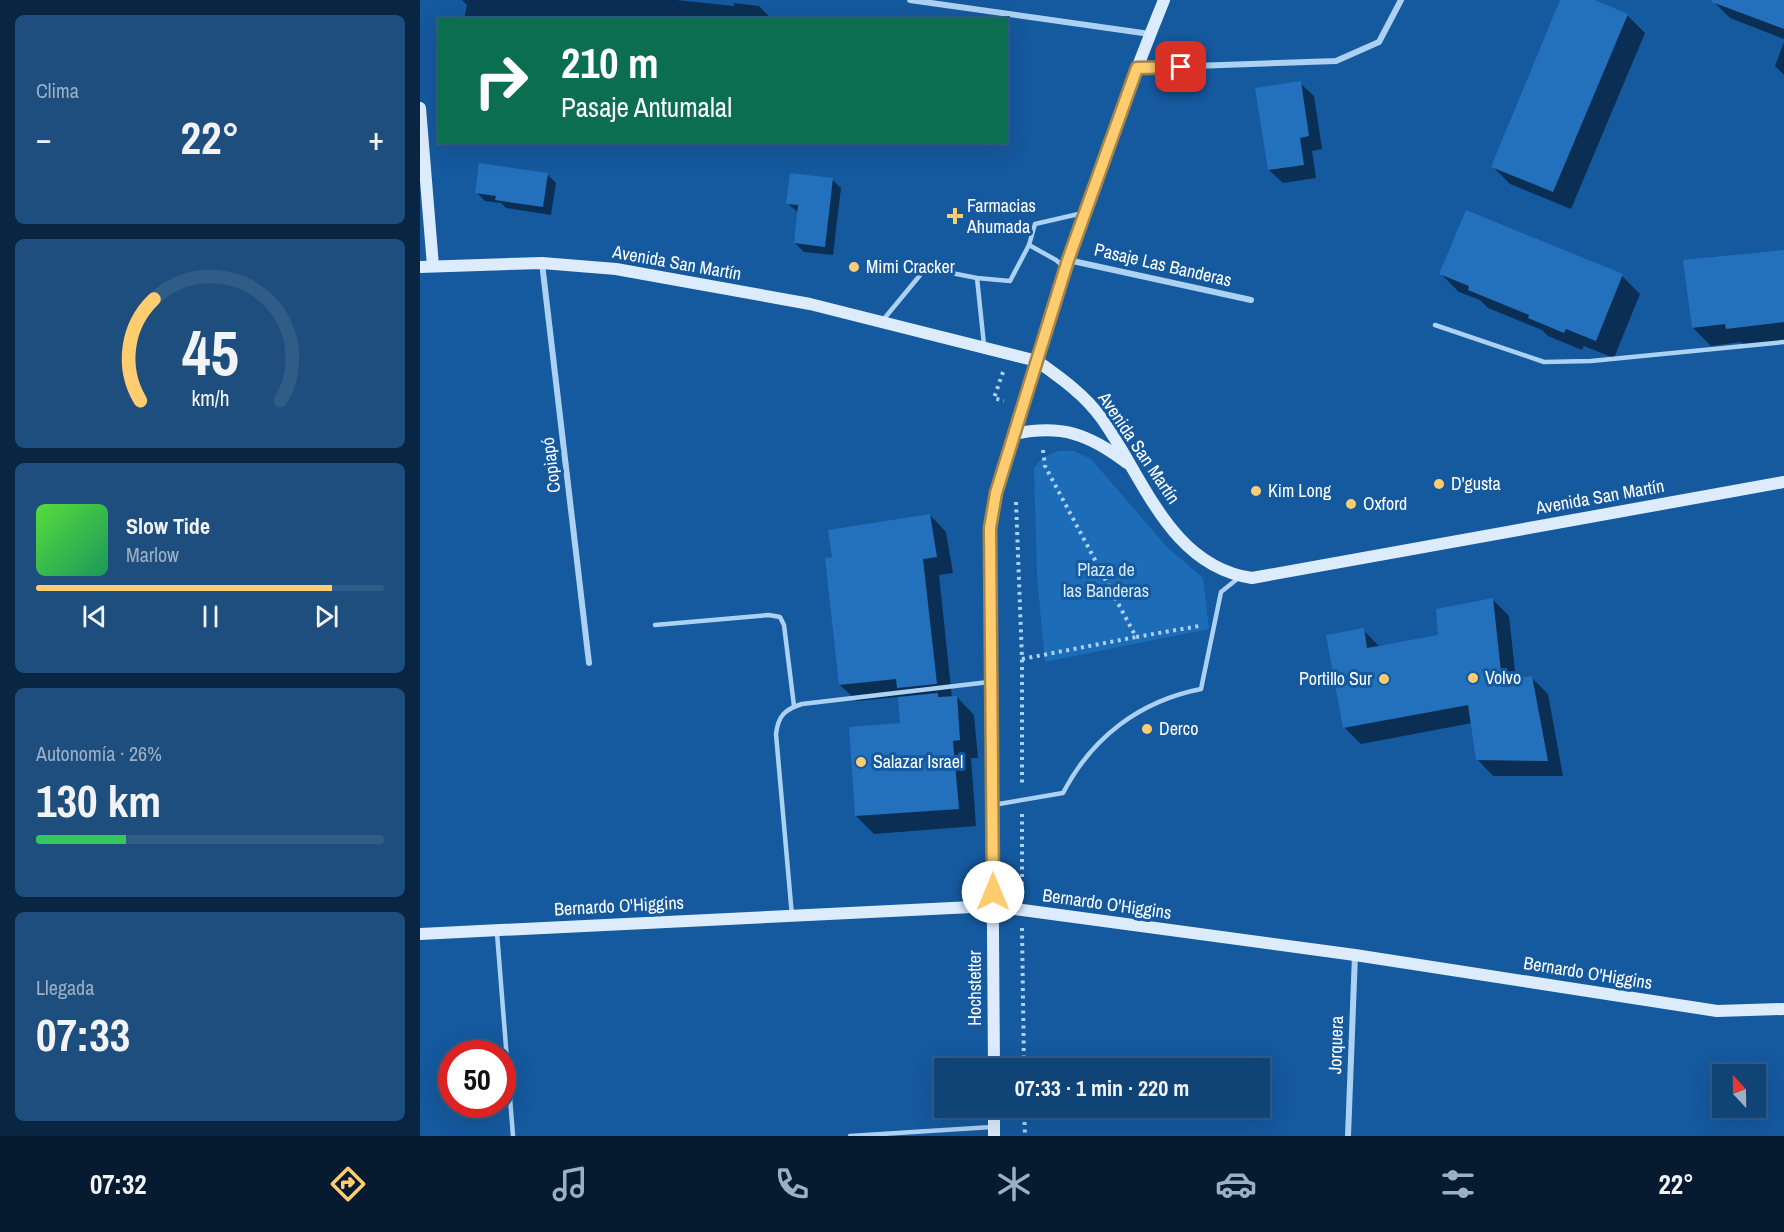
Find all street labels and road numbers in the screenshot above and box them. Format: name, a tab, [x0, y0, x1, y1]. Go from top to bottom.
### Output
street label: Pasaje Las Banderas	[1092, 237, 1234, 292]
street label: Avenida San Martín	[610, 239, 743, 286]
street label: Avenida San Martín	[1092, 386, 1186, 509]
street label: Copiapó	[535, 436, 566, 494]
street label: Avenida San Martín	[1533, 473, 1666, 520]
street label: Bernardo O'Higgins	[1041, 882, 1173, 925]
street label: Bernardo O'Higgins	[553, 890, 685, 921]
street label: Hochstetter	[962, 950, 987, 1026]
street label: Bernardo O'Higgins	[1522, 950, 1654, 995]
street label: Jorquera	[1322, 1015, 1349, 1075]

